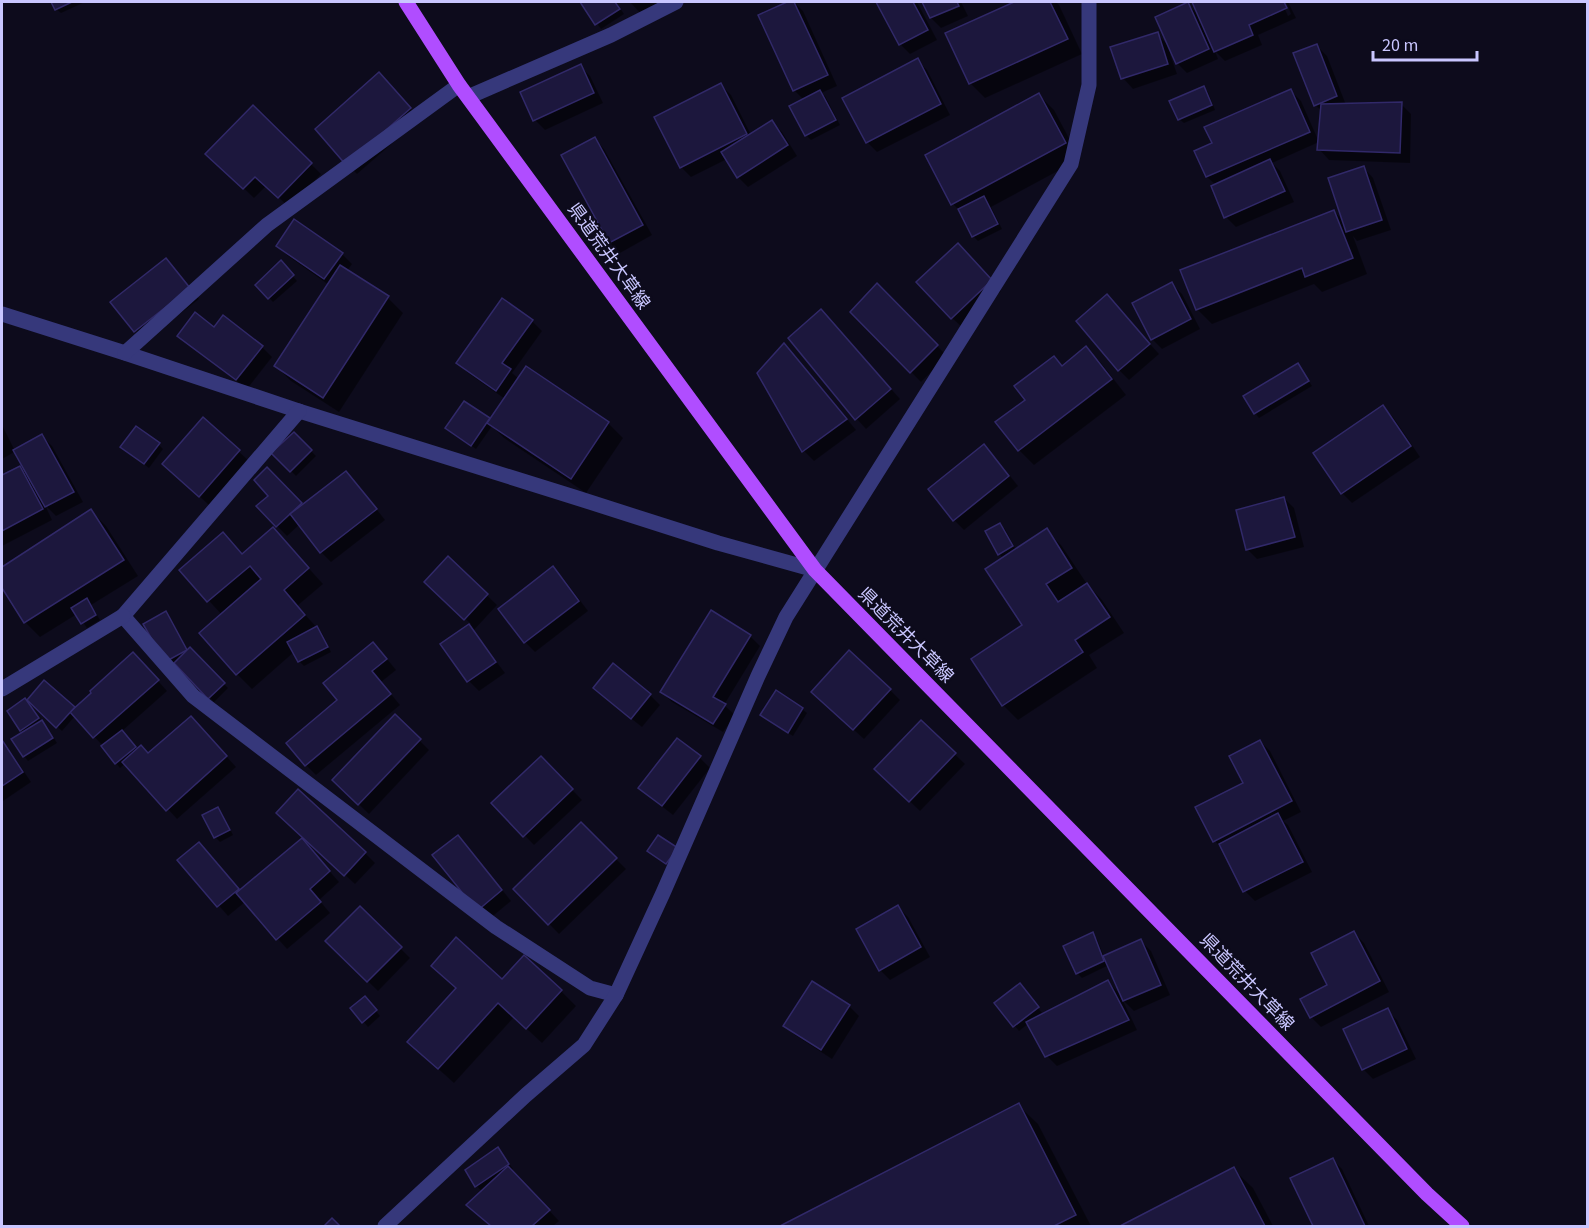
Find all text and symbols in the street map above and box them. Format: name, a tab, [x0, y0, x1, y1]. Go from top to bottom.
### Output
scale bar	[1373, 24, 1476, 62]
text: 20 m	[1382, 33, 1418, 58]
street label: 県道荒井大草線	[561, 198, 656, 315]
street label: 県道荒井大草線	[852, 582, 959, 689]
street label: 県道荒井大草線	[1194, 928, 1299, 1036]

